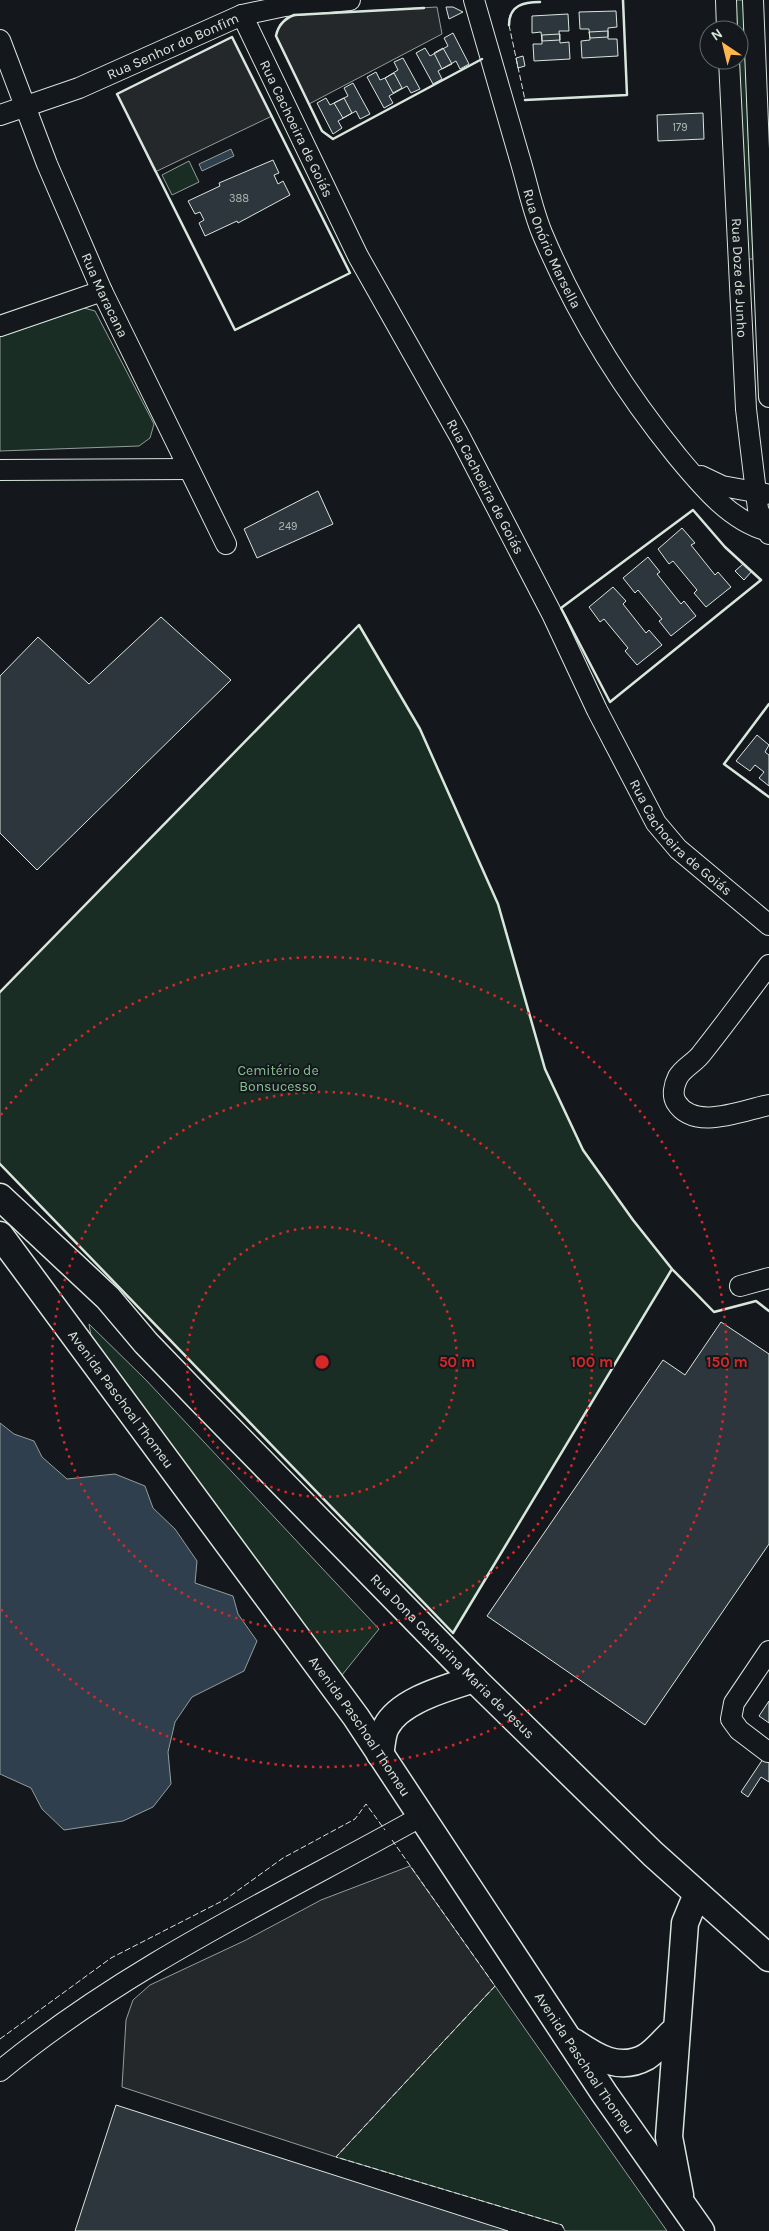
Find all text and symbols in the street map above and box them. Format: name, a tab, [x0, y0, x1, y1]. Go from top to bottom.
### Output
street label: Rua Senhor do Bonfim	[104, 9, 241, 83]
north arrow	[699, 20, 749, 70]
text: N	[708, 25, 726, 45]
street label: Rua Cachoeira de Goiás	[256, 57, 337, 200]
house number: 179	[672, 121, 688, 134]
street label: Rua Onório Marsella	[520, 187, 585, 311]
house number: 388	[229, 192, 249, 205]
street label: Rua Doze de Junho	[728, 218, 751, 338]
street label: Rua Maracana	[78, 250, 132, 340]
street label: Rua Cachoeira de Goiás	[443, 416, 528, 557]
house number: 249	[279, 520, 297, 533]
street label: Rua Cachoeira de Goiás	[626, 776, 735, 899]
park label: Cemitério de Bonsucesso	[237, 1062, 319, 1095]
street label: Avenida Paschoal Thomeu	[65, 1327, 178, 1471]
centre of rings	[313, 1353, 331, 1371]
text: 50 m	[439, 1353, 475, 1371]
text: 100 m	[571, 1353, 613, 1371]
text: 150 m	[706, 1353, 748, 1371]
street label: Rua Dona Catharina Maria de Jesus	[367, 1570, 538, 1742]
street label: Avenida Paschoal Thomeu	[305, 1653, 414, 1800]
street label: Avenida Paschoal Thomeu	[531, 1989, 638, 2137]

